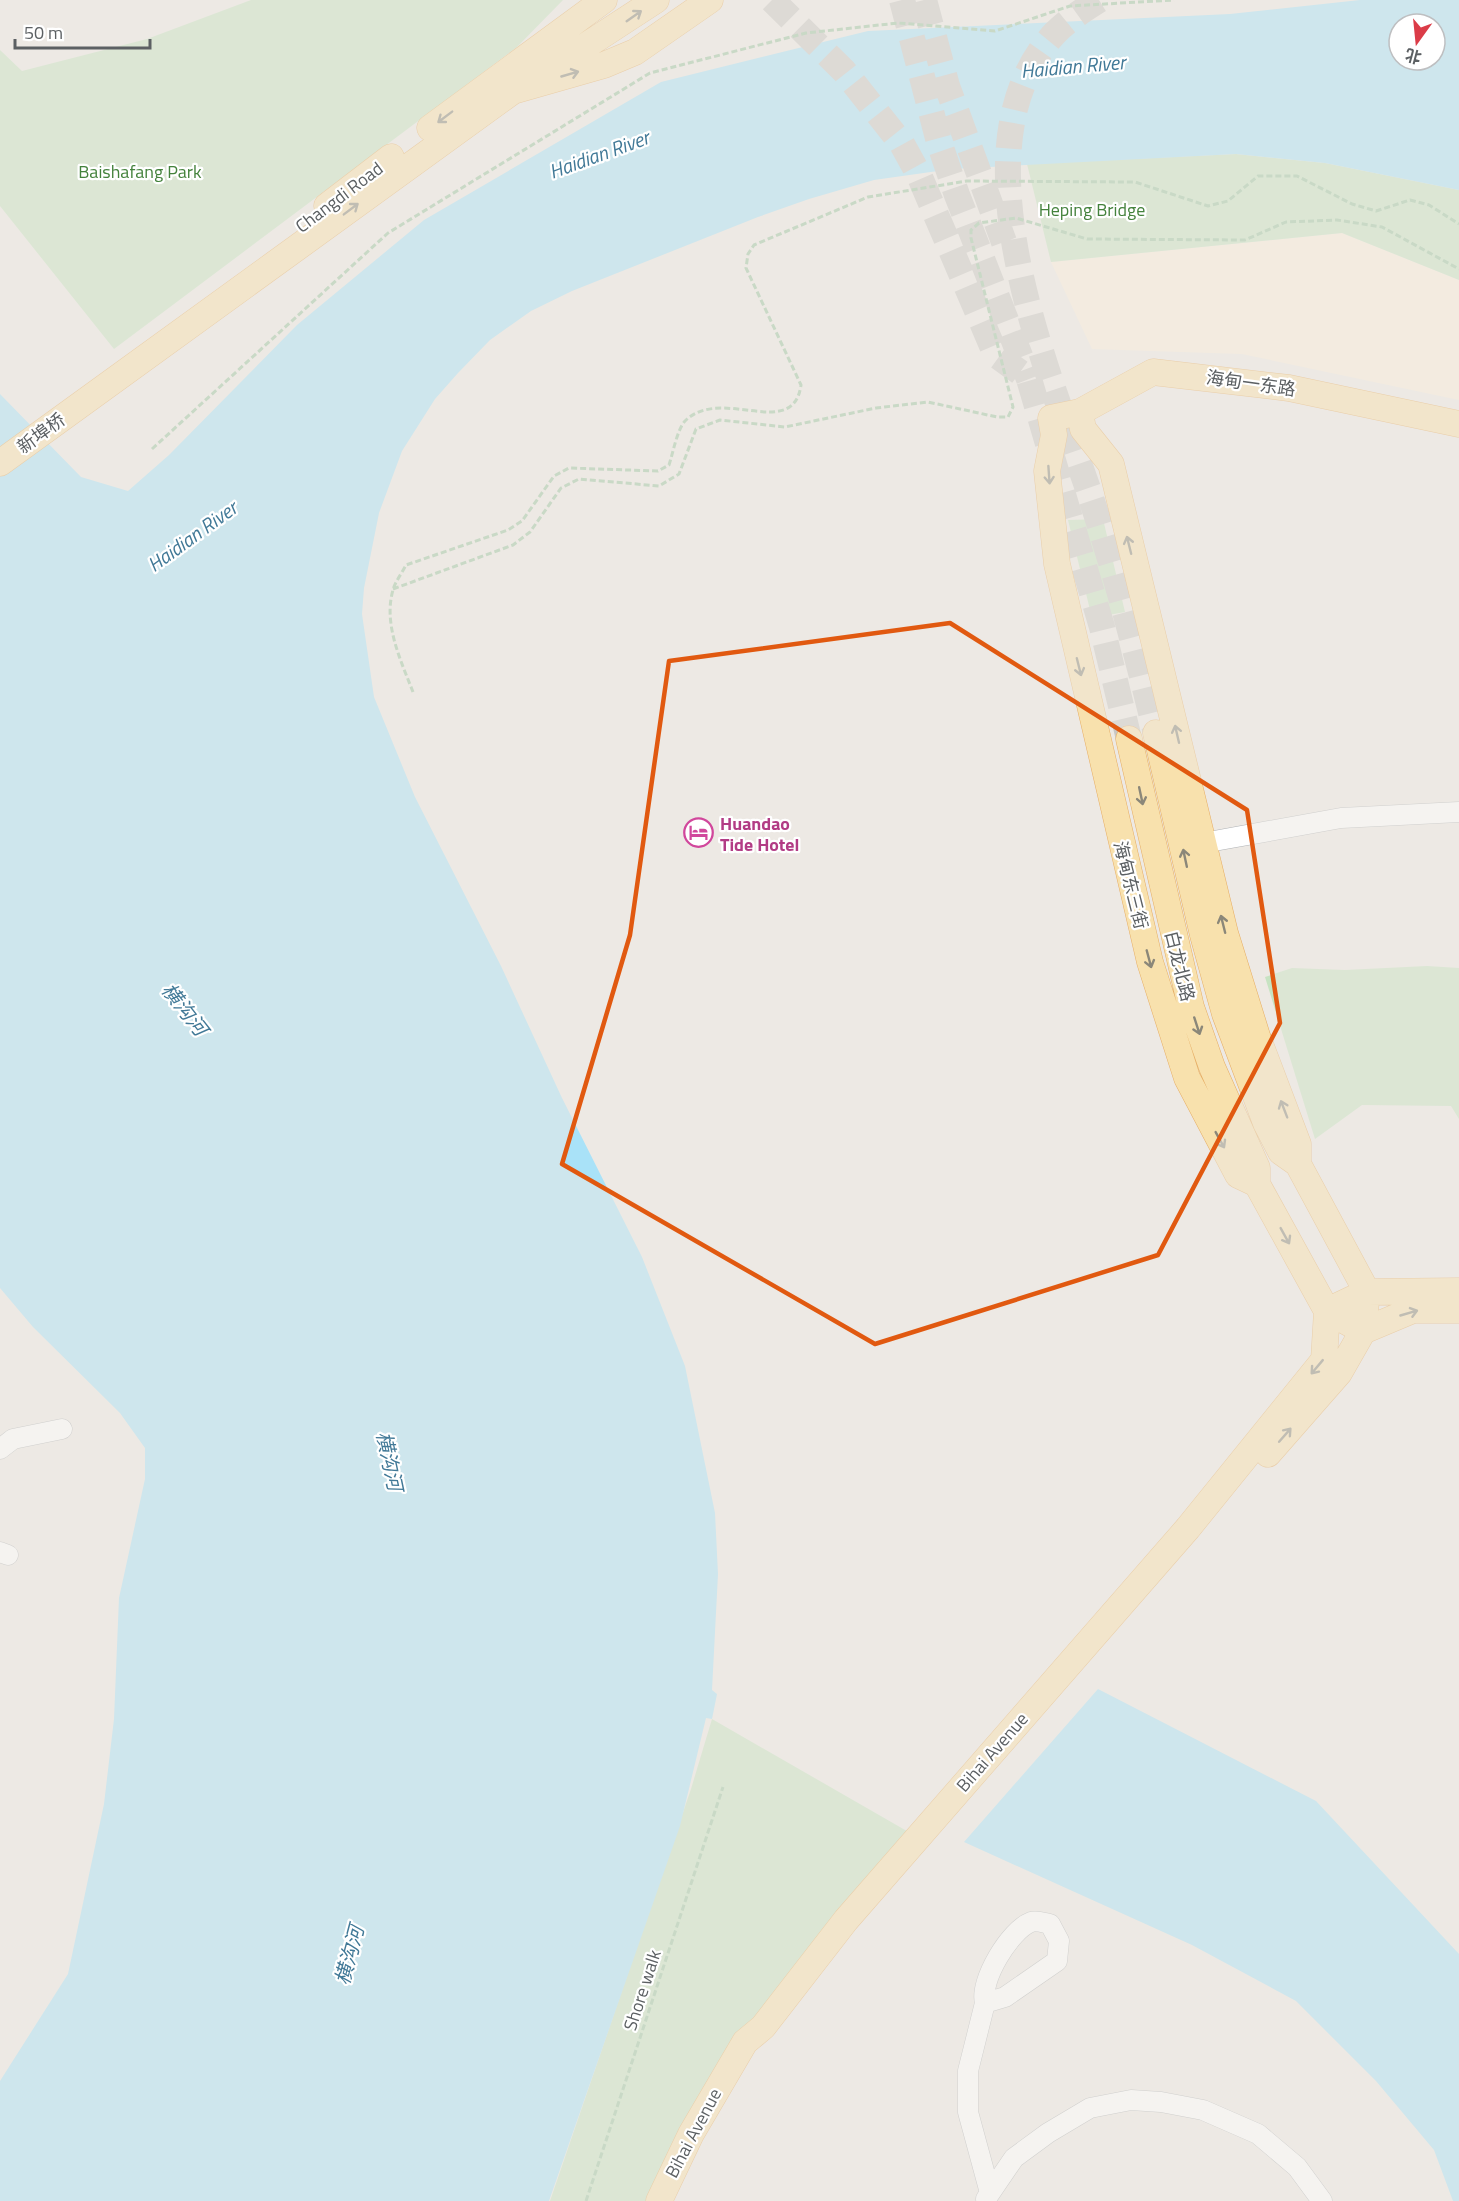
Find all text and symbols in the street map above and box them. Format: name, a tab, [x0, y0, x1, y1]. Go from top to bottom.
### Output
one-way arrow	[625, 10, 641, 22]
scale bar	[15, 12, 150, 50]
north arrow	[1387, 12, 1447, 72]
text: 50 m	[24, 19, 63, 46]
text: 北	[1402, 43, 1424, 70]
water label: Haidian River	[1019, 46, 1129, 86]
one-way arrow	[560, 68, 579, 79]
one-way arrow	[437, 110, 453, 123]
water label: Haidian River	[544, 121, 656, 186]
street label: Changdi Road	[289, 155, 389, 239]
park label: Baishafang Park	[78, 158, 202, 185]
park label: Heping Bridge	[1039, 196, 1145, 223]
one-way arrow	[343, 203, 359, 215]
street label: 海甸一东路	[1205, 363, 1297, 403]
street label: 新埠桥	[11, 406, 71, 460]
one-way arrow	[1044, 465, 1055, 485]
water label: Haidian River	[141, 491, 246, 579]
one-way arrow	[1123, 536, 1135, 555]
one-way arrow	[1074, 658, 1086, 677]
one-way arrow	[1171, 725, 1183, 744]
one-way arrow	[1136, 786, 1148, 805]
place label: Huandao Tide Hotel	[720, 810, 799, 858]
hotel icon: Huandao Tide Hotel	[683, 817, 715, 849]
street label: 海甸东三街	[1107, 838, 1155, 932]
one-way arrow	[1179, 849, 1190, 868]
one-way arrow	[1217, 914, 1228, 933]
street label: 白龙北路	[1158, 928, 1202, 1004]
one-way arrow	[1144, 949, 1156, 968]
water label: 横沟河	[154, 976, 218, 1045]
one-way arrow	[1192, 1016, 1203, 1035]
one-way arrow	[1277, 1100, 1288, 1119]
one-way arrow	[1214, 1131, 1226, 1148]
one-way arrow	[1280, 1226, 1291, 1244]
one-way arrow	[1399, 1307, 1418, 1318]
one-way arrow	[1311, 1359, 1324, 1375]
water label: 横沟河	[369, 1428, 412, 1497]
one-way arrow	[1278, 1428, 1292, 1443]
street label: Bihai Avenue	[950, 1706, 1034, 1798]
water label: 横沟河	[326, 1918, 373, 1988]
street label: Shore walk	[616, 1946, 668, 2034]
street label: Bihai Avenue	[658, 2083, 728, 2183]

